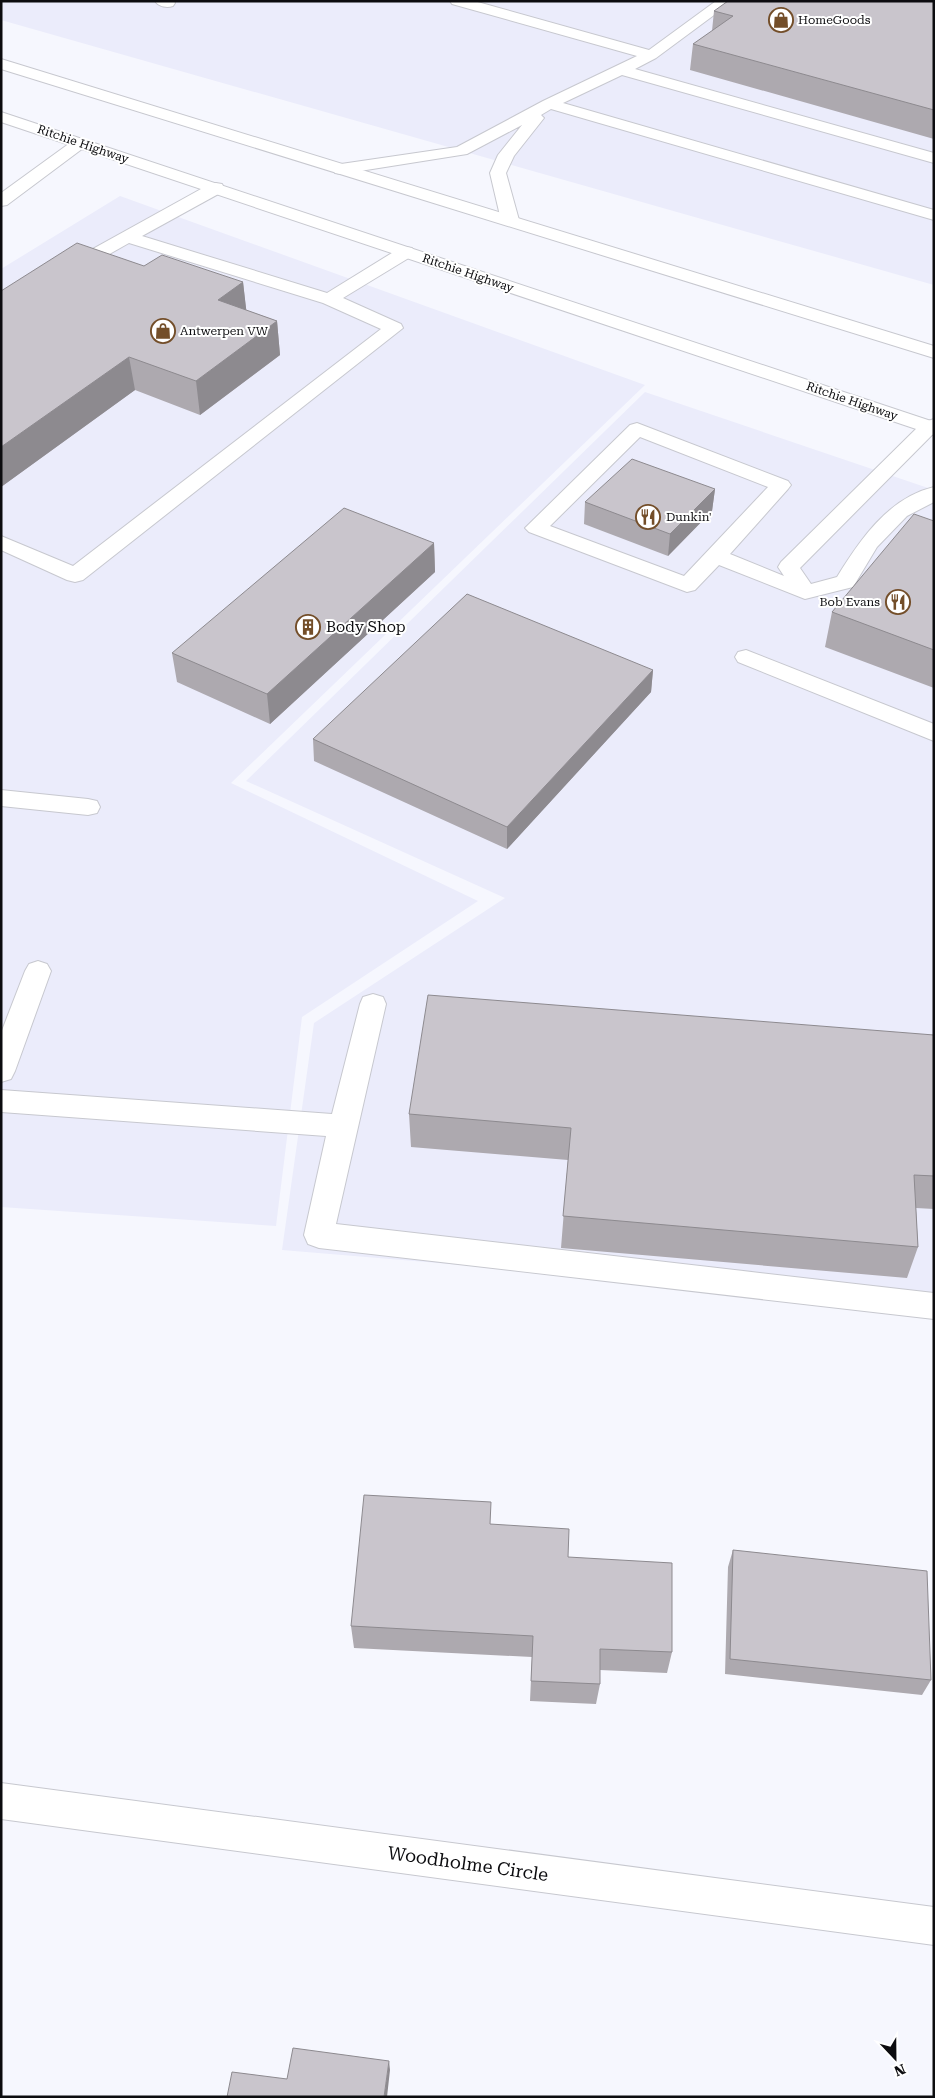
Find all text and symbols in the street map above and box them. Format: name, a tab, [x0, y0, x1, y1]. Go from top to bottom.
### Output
shop icon: HomeGoods	[768, 7, 794, 33]
place label: HomeGoods	[798, 13, 871, 27]
street label: Ritchie Highway	[35, 122, 131, 167]
street label: Ritchie Highway	[420, 251, 516, 296]
shop icon: Antwerpen VW	[150, 318, 176, 344]
place label: Antwerpen VW	[180, 324, 269, 338]
street label: Ritchie Highway	[804, 379, 900, 424]
restaurant icon: Dunkin'	[635, 504, 661, 530]
place label: Dunkin'	[666, 510, 712, 524]
restaurant icon: Bob Evans	[885, 589, 911, 615]
place label: Bob Evans	[820, 595, 880, 609]
building icon: Body Shop	[295, 614, 321, 640]
place label: Body Shop	[326, 618, 406, 636]
street label: Woodholme Circle	[386, 1842, 550, 1885]
north arrow	[870, 2033, 920, 2083]
text: N	[892, 2061, 908, 2080]

